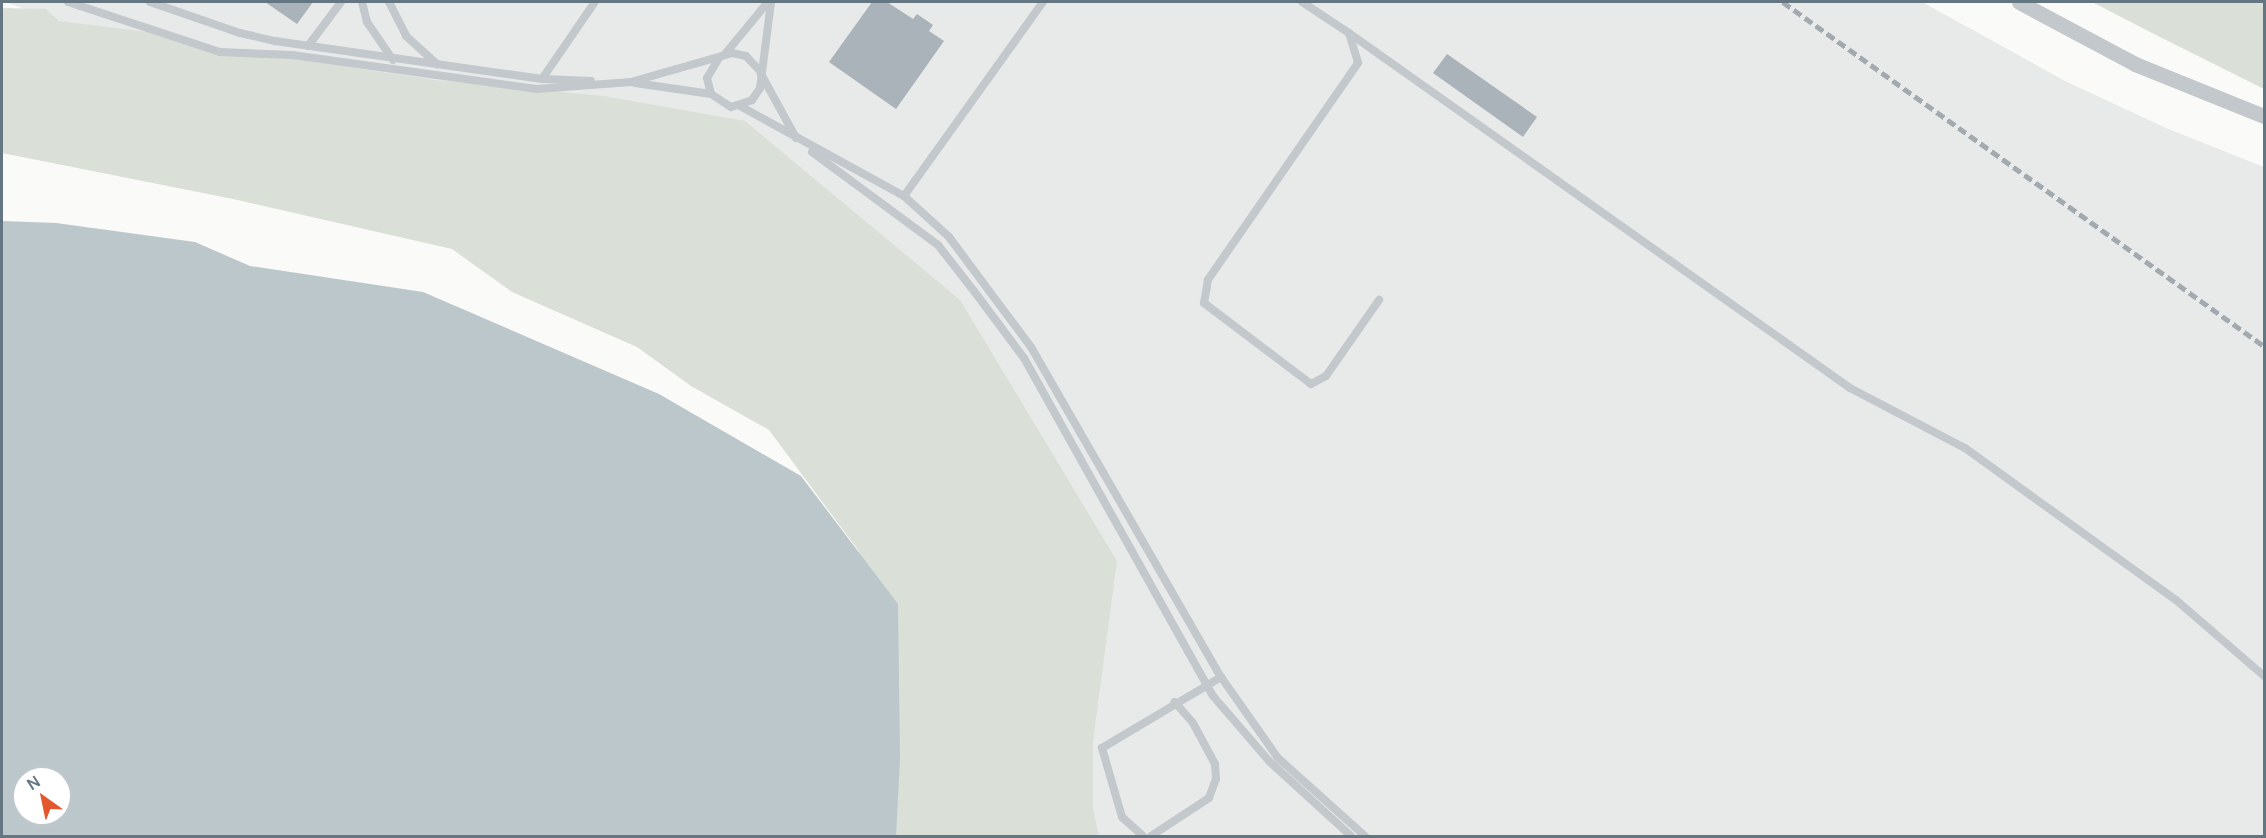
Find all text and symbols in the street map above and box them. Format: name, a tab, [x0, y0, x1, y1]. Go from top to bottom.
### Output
north arrow	[12, 766, 72, 826]
text: N	[22, 770, 44, 795]

